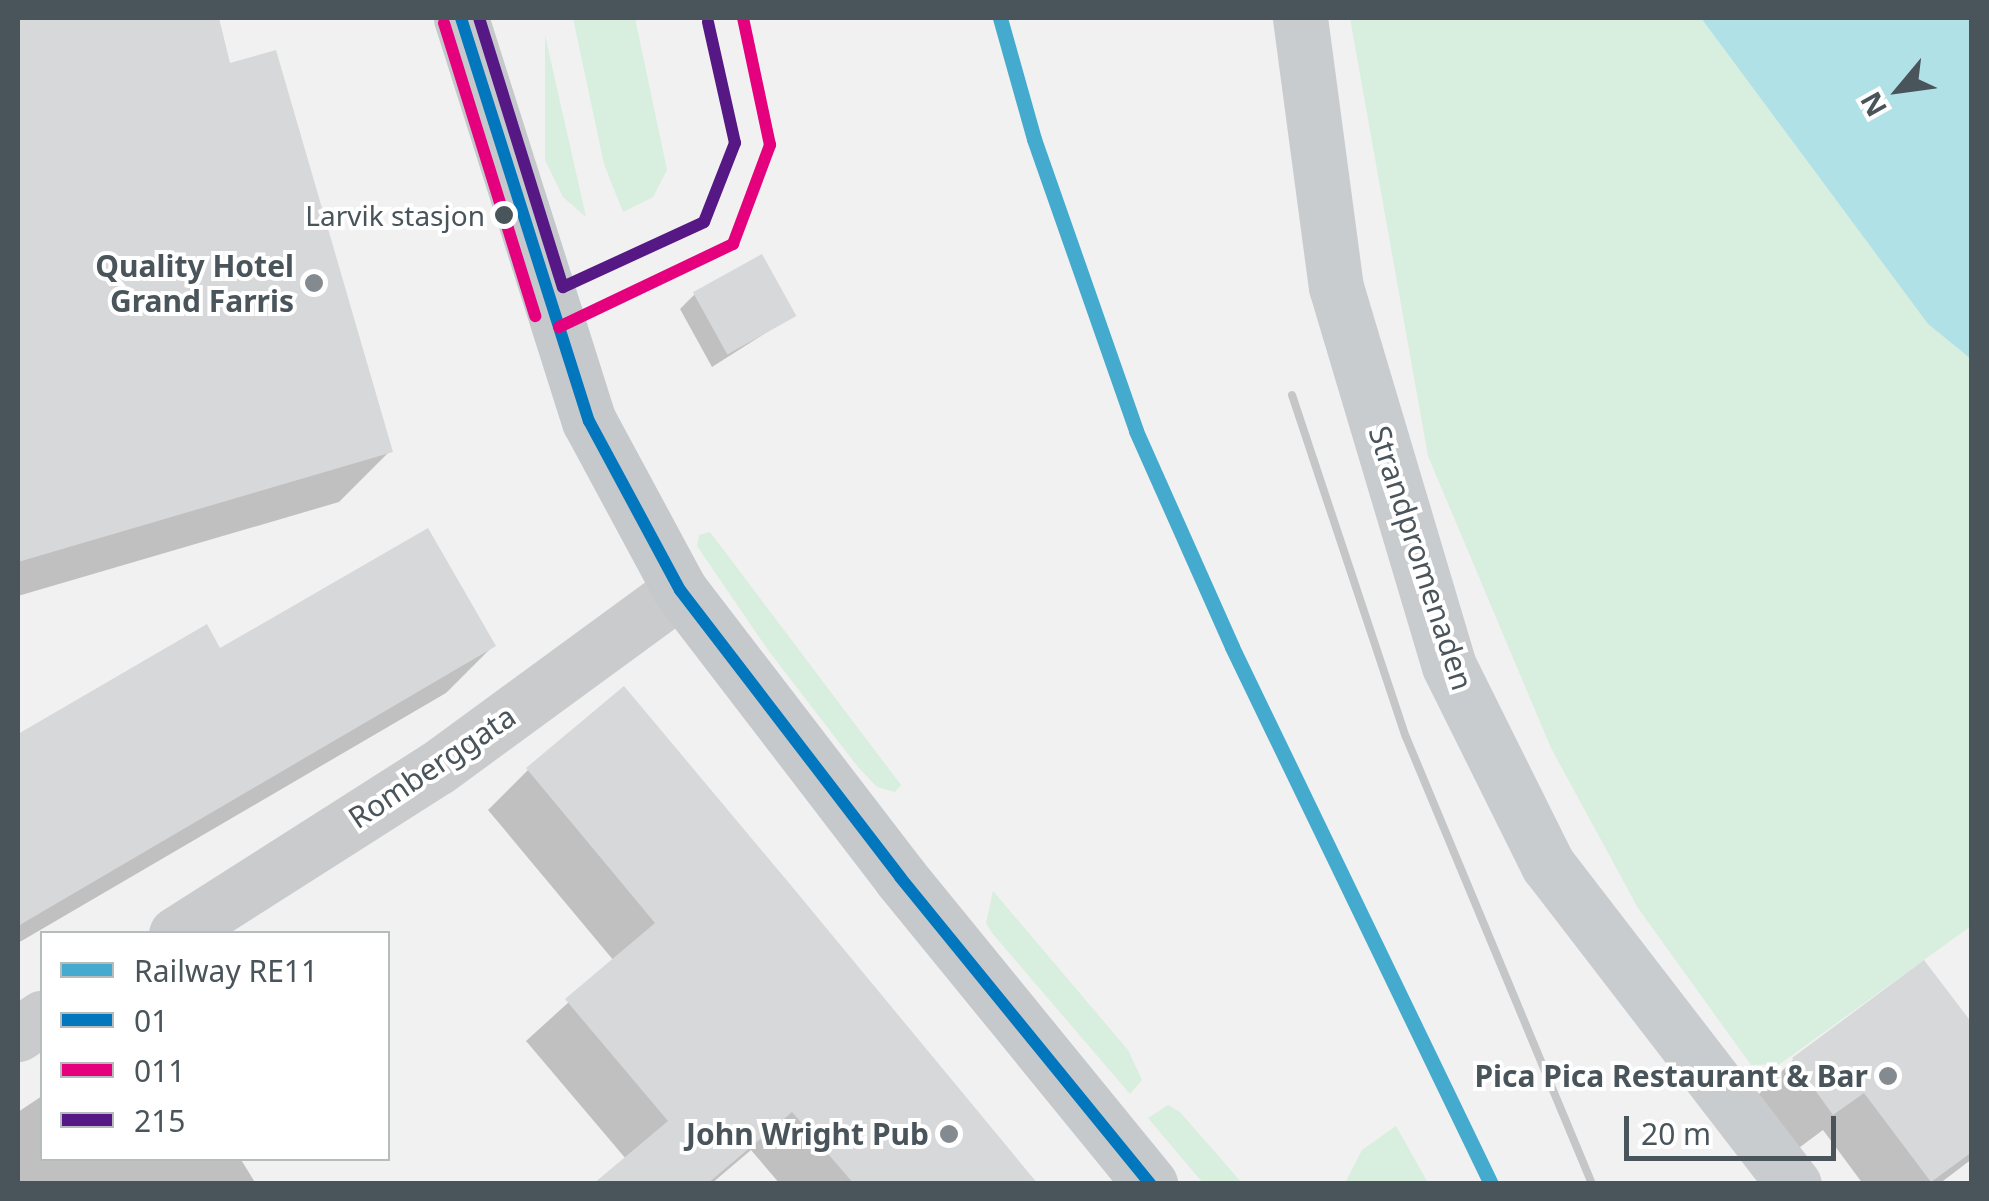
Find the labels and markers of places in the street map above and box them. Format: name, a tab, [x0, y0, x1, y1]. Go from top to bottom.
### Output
place label: Larvik stasjon	[305, 198, 485, 232]
marker: Larvik stasjon	[494, 205, 514, 225]
place label: Quality Hotel Grand Farris	[95, 248, 294, 318]
marker: Quality Hotel Grand Farris	[303, 272, 325, 294]
place label: Pica Pica Restaurant & Bar	[1474, 1058, 1868, 1094]
marker: Pica Pica Restaurant & Bar	[1877, 1065, 1899, 1087]
place label: John Wright Pub	[686, 1116, 929, 1152]
marker: John Wright Pub	[938, 1123, 960, 1145]

